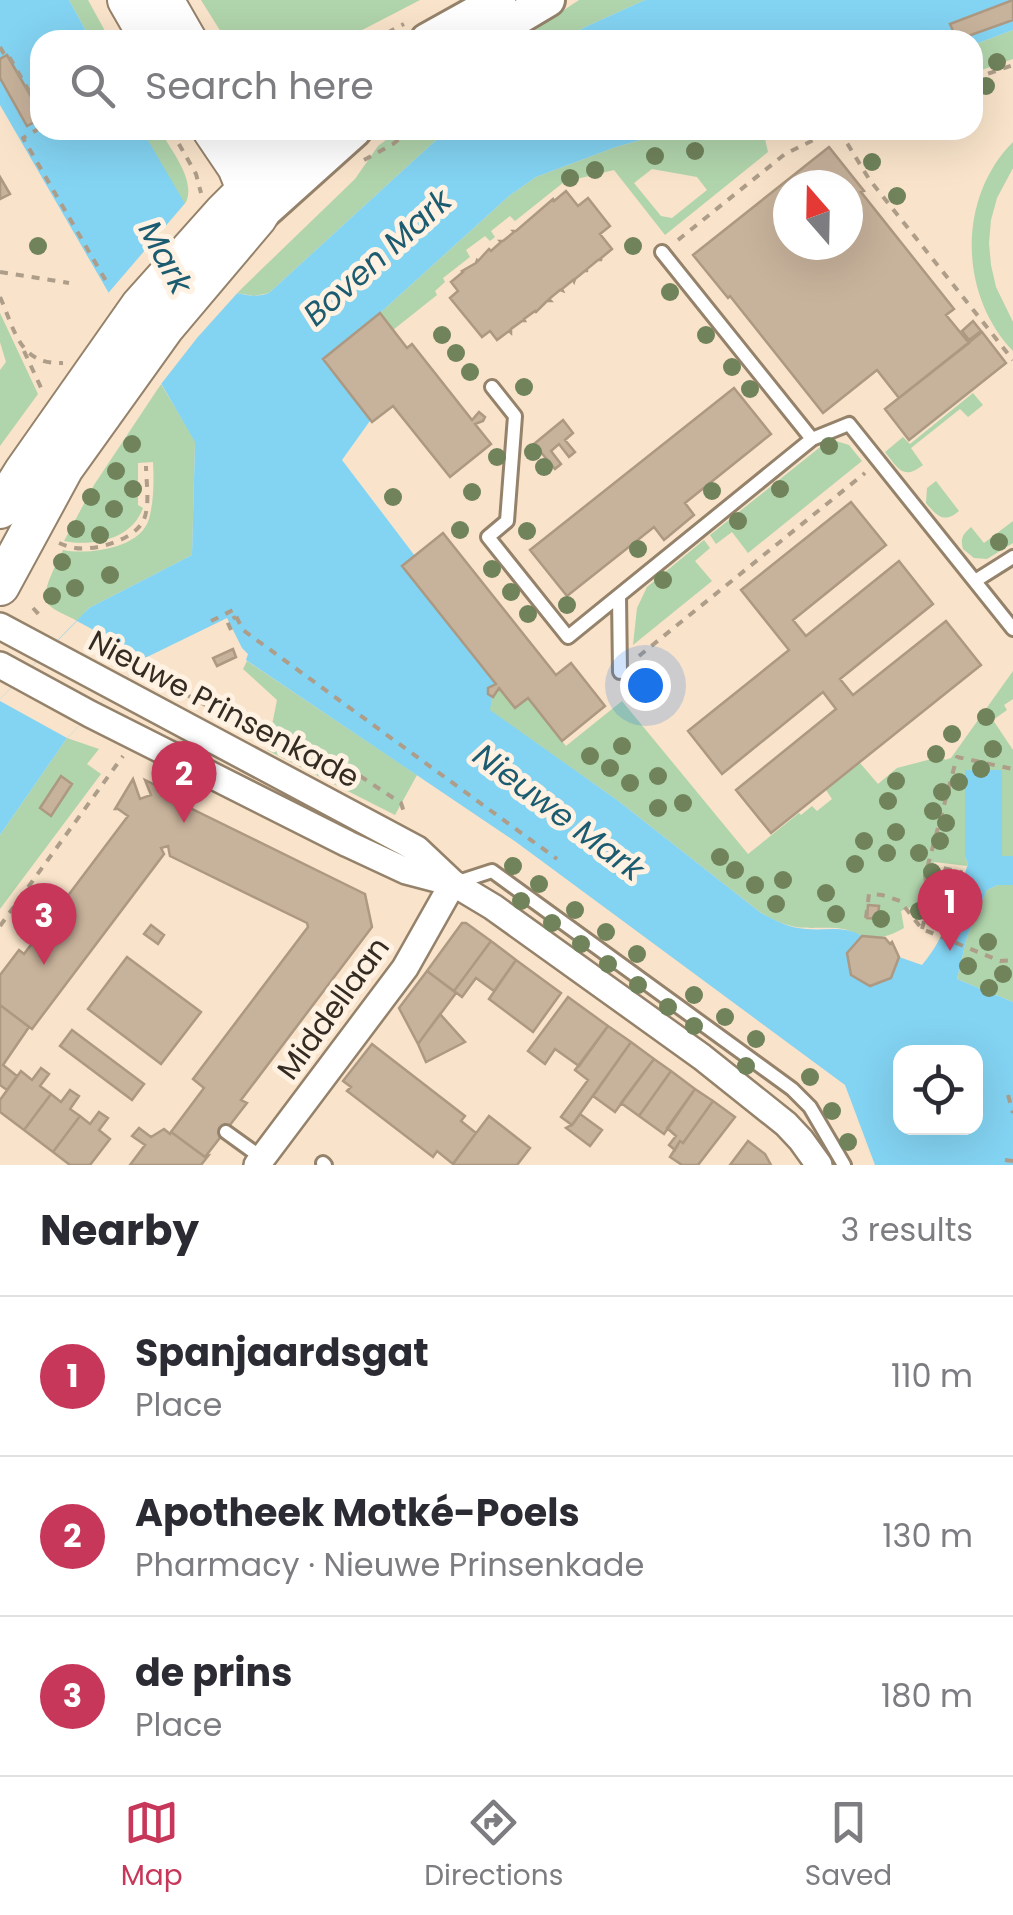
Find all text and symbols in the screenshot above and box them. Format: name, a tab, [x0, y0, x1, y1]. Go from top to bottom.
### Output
search box	[30, 30, 983, 140]
icon: search	[65, 58, 120, 113]
text: Search here	[145, 59, 374, 112]
north arrow	[773, 170, 863, 260]
water label: Boven Mark	[293, 177, 462, 336]
water label: Mark	[128, 212, 205, 303]
street label: Nieuwe Prinsenkade	[81, 619, 367, 799]
your location	[620, 660, 671, 711]
water label: Nieuwe Mark	[464, 733, 655, 892]
pin: 2	[152, 740, 216, 823]
pin: 1	[918, 868, 982, 951]
pin: 3	[12, 882, 76, 965]
street label: Middellaan	[267, 928, 399, 1088]
map controls	[893, 1045, 983, 1135]
button: locate	[893, 1045, 983, 1135]
text: Nearby	[40, 1201, 199, 1260]
text: 3 results	[840, 1207, 973, 1252]
text: Spanjaardsgat	[135, 1326, 429, 1379]
text: 1	[66, 1353, 79, 1398]
text: 110 m	[891, 1353, 973, 1398]
text: Place	[135, 1382, 222, 1427]
text: Apotheek Motké-Poels	[135, 1486, 580, 1539]
text: 2	[63, 1513, 82, 1558]
text: 130 m	[882, 1513, 973, 1558]
text: Pharmacy · Nieuwe Prinsenkade	[135, 1542, 644, 1587]
text: de prins	[135, 1646, 292, 1699]
text: 3	[63, 1673, 82, 1718]
text: 180 m	[881, 1673, 973, 1718]
text: Place	[135, 1702, 222, 1747]
tab: Map	[121, 1795, 183, 1897]
tab: Directions	[424, 1795, 563, 1897]
tab: Saved	[805, 1795, 892, 1897]

